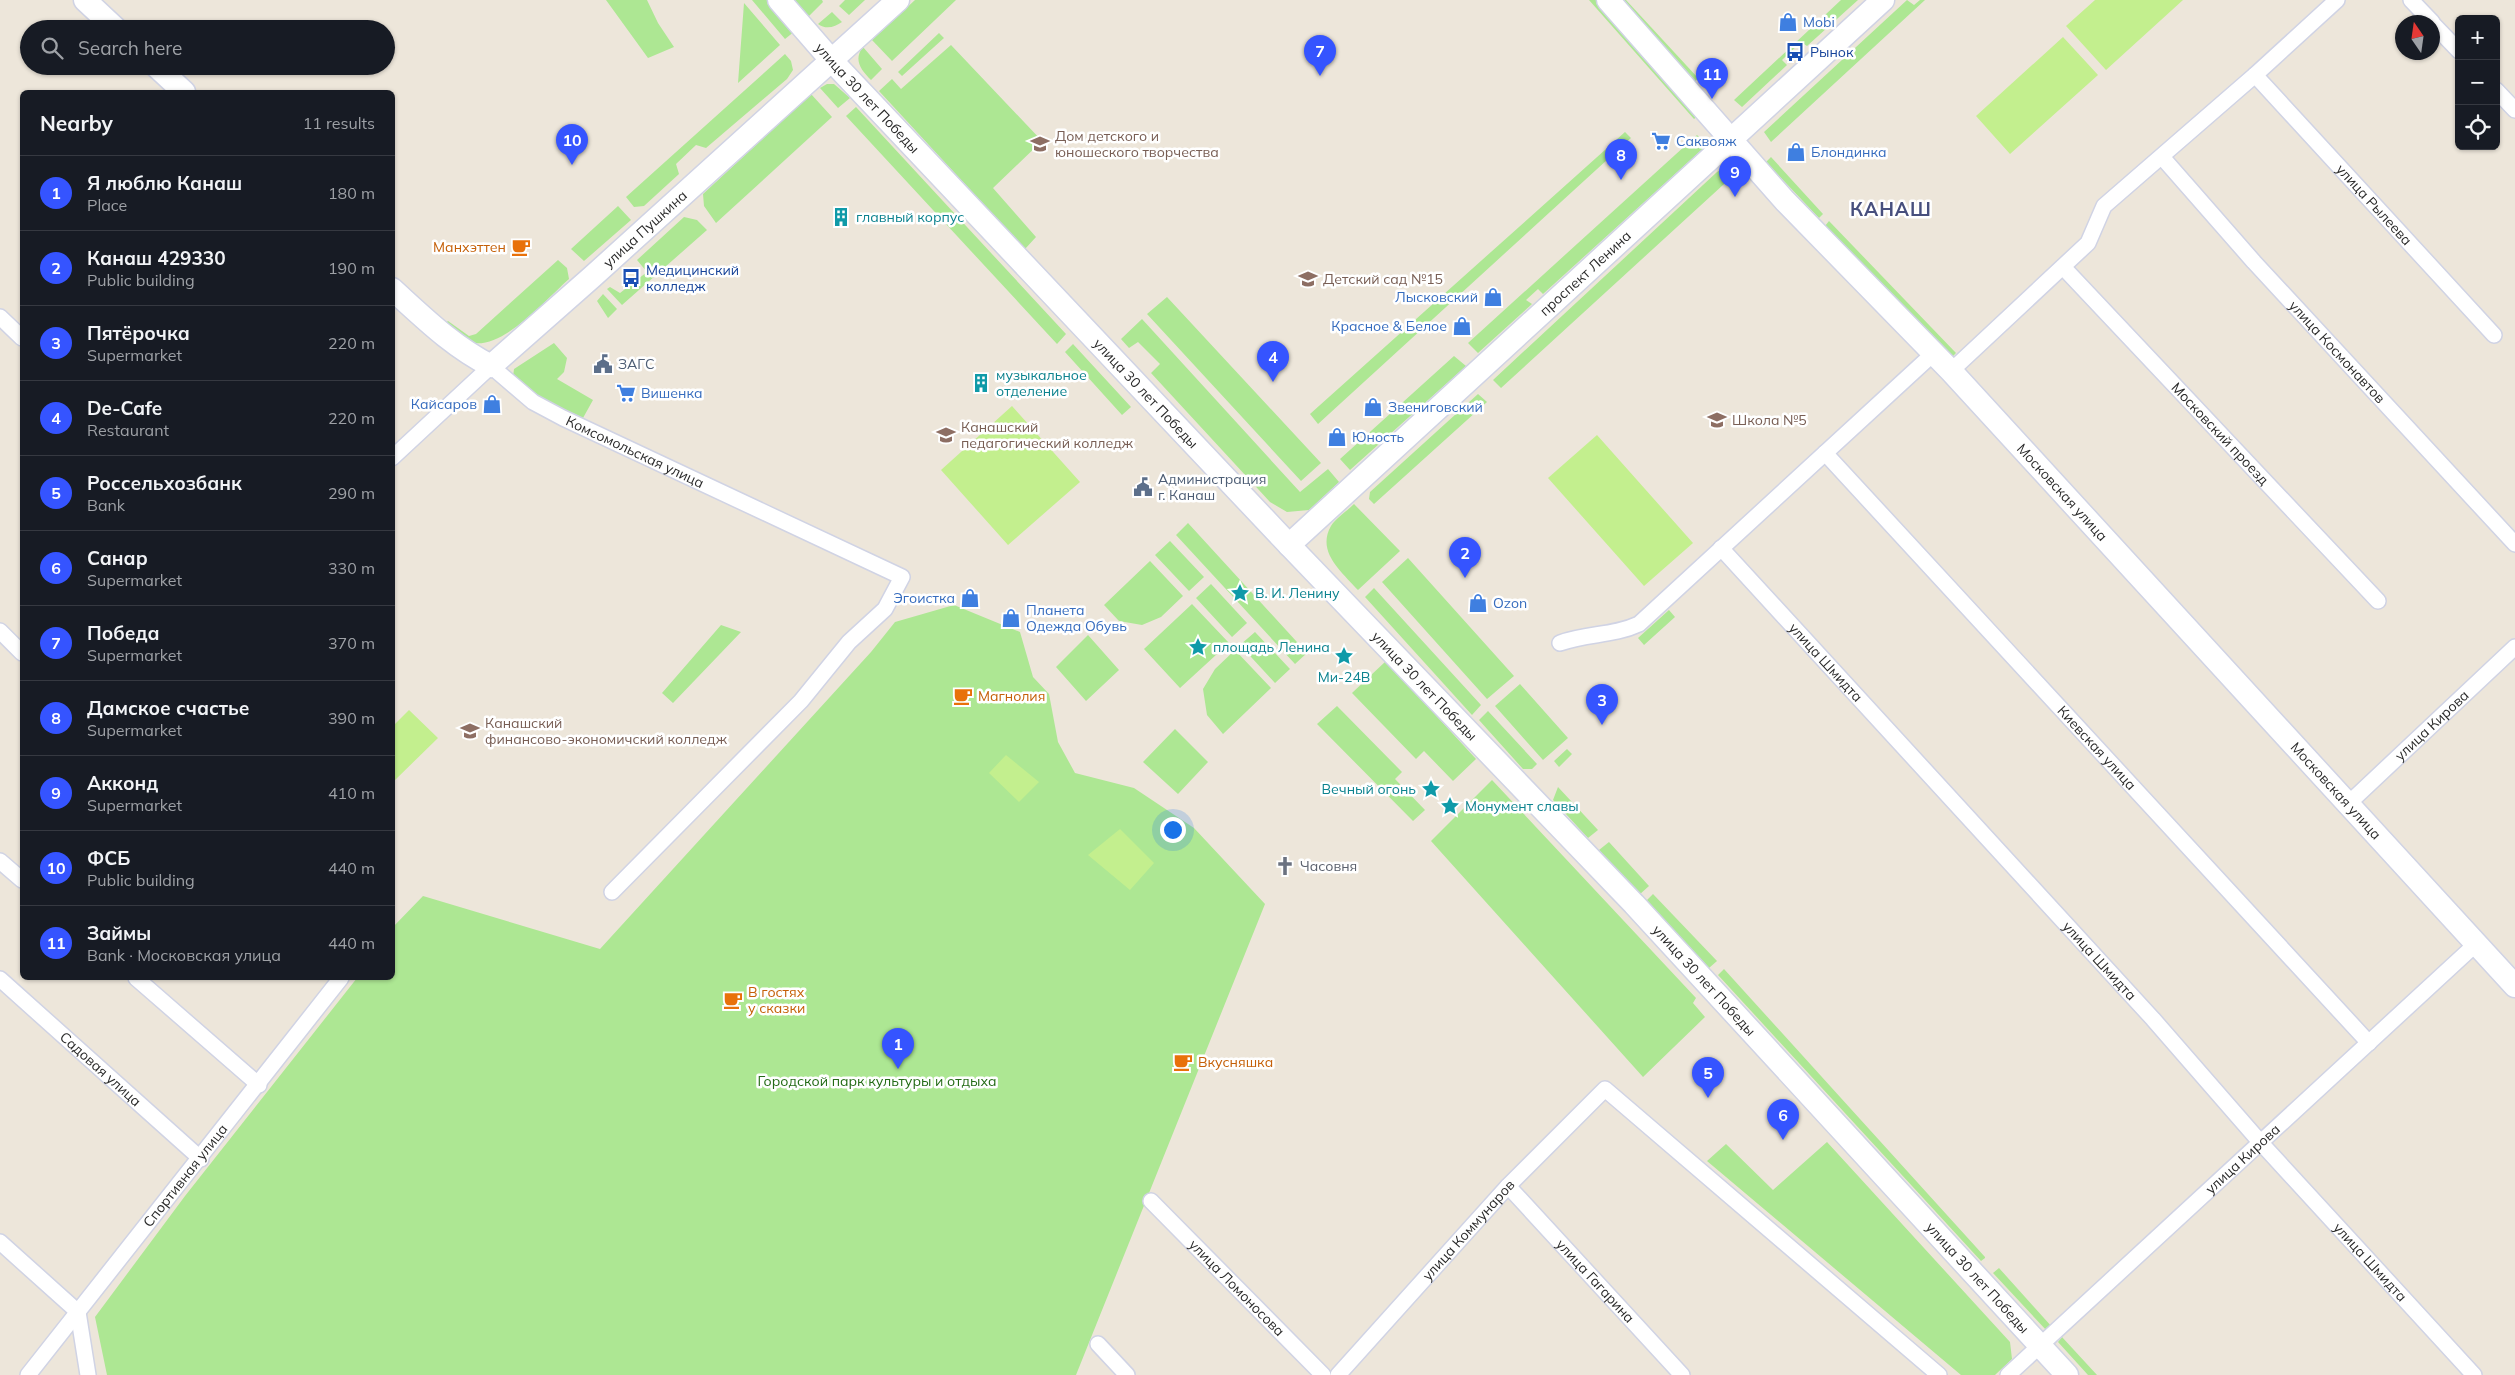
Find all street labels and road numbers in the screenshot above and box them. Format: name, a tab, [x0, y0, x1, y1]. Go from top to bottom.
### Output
street label: улица 30 лет Победы	[811, 39, 923, 157]
street label: улица Рылеева	[2332, 160, 2416, 249]
street label: улица Пушкина	[599, 186, 691, 272]
street label: проспект Ленина	[1536, 227, 1635, 320]
street label: улица Космонавтов	[2285, 297, 2389, 407]
street label: улица 30 лет Победы	[1090, 335, 1202, 452]
street label: Московский проезд	[2168, 379, 2273, 489]
street label: Комсомольская улица	[563, 412, 707, 492]
street label: Московская улица	[2013, 440, 2111, 545]
street label: улица Шмидта	[1785, 619, 1866, 705]
street label: улица 30 лет Победы	[1368, 628, 1481, 744]
street label: улица Кирова	[2391, 686, 2473, 764]
street label: Киевская улица	[2053, 702, 2140, 794]
street label: Московская улица	[2287, 738, 2385, 843]
street label: улица Шмидта	[2059, 917, 2140, 1004]
street label: улица 30 лет Победы	[1649, 921, 1760, 1040]
street label: Садовая улица	[56, 1028, 145, 1110]
street label: Спортивная улица	[139, 1120, 231, 1231]
street label: улица Кирова	[2202, 1120, 2284, 1198]
street label: улица Коммунаров	[1418, 1176, 1518, 1284]
street label: улица 30 лет Победы	[1922, 1218, 2033, 1337]
street label: улица Шмидта	[2329, 1219, 2411, 1305]
street label: улица Гагарина	[1552, 1235, 1638, 1327]
street label: улица Ломоносова	[1185, 1236, 1289, 1340]

